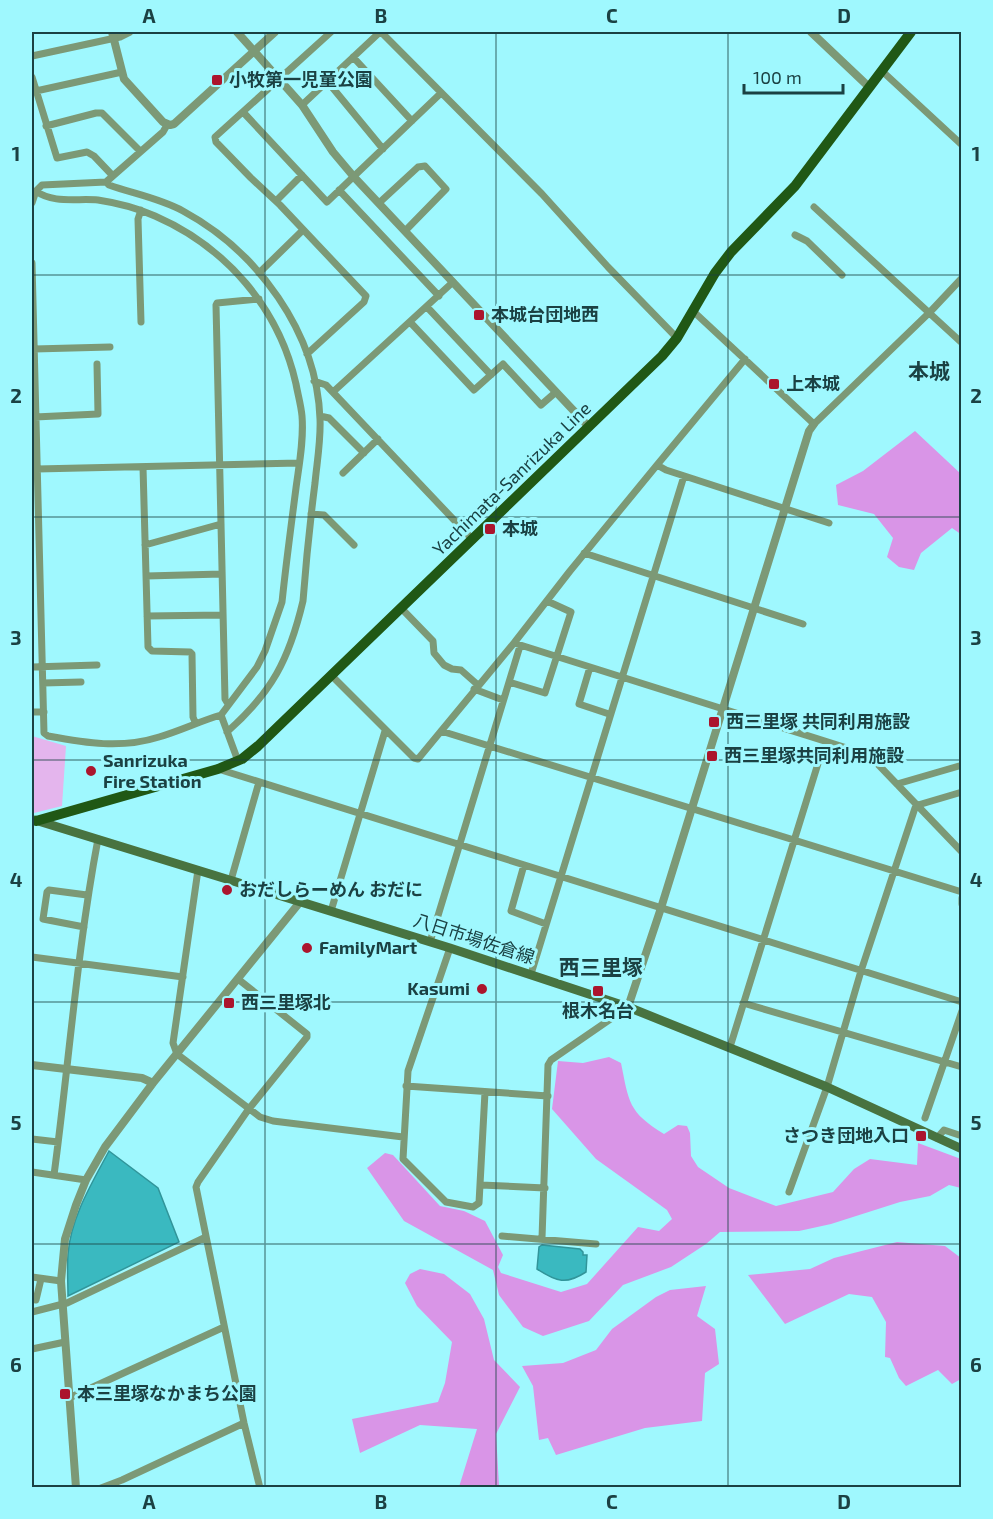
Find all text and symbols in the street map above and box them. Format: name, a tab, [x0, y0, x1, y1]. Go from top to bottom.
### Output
text: A	[142, 3, 156, 27]
text: B	[375, 3, 387, 27]
text: C	[606, 3, 618, 27]
text: D	[837, 3, 851, 27]
scale bar	[744, 57, 843, 95]
text: 100 m	[753, 66, 802, 88]
place label: 小牧第一児童公園	[229, 68, 373, 90]
marker: 小牧第一児童公園	[210, 73, 224, 87]
text: 1	[12, 141, 20, 165]
text: 1	[972, 141, 980, 165]
place label: 本城台団地西	[491, 303, 599, 325]
marker: 本城台団地西	[472, 308, 486, 322]
district label: 本城	[908, 358, 950, 383]
place label: 上本城	[786, 372, 840, 394]
marker: 上本城	[767, 377, 781, 391]
text: 2	[10, 383, 22, 407]
text: 2	[970, 383, 982, 407]
street label: Yachimata-Sanrizuka Line	[428, 397, 595, 560]
place label: 本城	[502, 517, 538, 539]
marker: 本城	[483, 522, 497, 536]
text: 3	[10, 625, 22, 649]
text: 3	[970, 625, 982, 649]
place label: 西三里塚 共同利用施設	[726, 710, 910, 732]
marker: 西三里塚 共同利用施設	[707, 715, 721, 729]
place label: 西三里塚共同利用施設	[724, 744, 904, 766]
place label: Sanrizuka Fire Station	[103, 749, 202, 792]
marker: 西三里塚共同利用施設	[705, 749, 719, 763]
marker: Sanrizuka Fire Station	[84, 764, 98, 778]
text: 4	[10, 867, 23, 891]
text: 4	[970, 867, 983, 891]
place label: おだしらーめん おだに	[239, 878, 423, 900]
marker: おだしらーめん おだに	[220, 883, 234, 897]
street label: 八日市場佐倉線	[411, 908, 538, 968]
place label: FamilyMart	[319, 936, 418, 958]
marker: FamilyMart	[300, 941, 314, 955]
district label: 西三里塚	[559, 954, 643, 979]
place label: Kasumi	[407, 977, 470, 999]
marker: Kasumi	[475, 982, 489, 996]
marker: 根木名台	[591, 984, 605, 998]
place label: 西三里塚北	[241, 991, 331, 1013]
marker: 西三里塚北	[222, 996, 236, 1010]
place label: 根木名台	[562, 999, 634, 1021]
text: 5	[10, 1110, 22, 1134]
text: 5	[970, 1110, 982, 1134]
place label: さつき団地入口	[783, 1124, 909, 1146]
marker: さつき団地入口	[914, 1129, 928, 1143]
text: 6	[10, 1352, 22, 1376]
text: 6	[970, 1352, 982, 1376]
place label: 本三里塚なかまち公園	[77, 1382, 257, 1404]
marker: 本三里塚なかまち公園	[58, 1387, 72, 1401]
text: A	[142, 1489, 156, 1513]
text: B	[375, 1489, 387, 1513]
text: C	[606, 1489, 618, 1513]
text: D	[837, 1489, 851, 1513]

